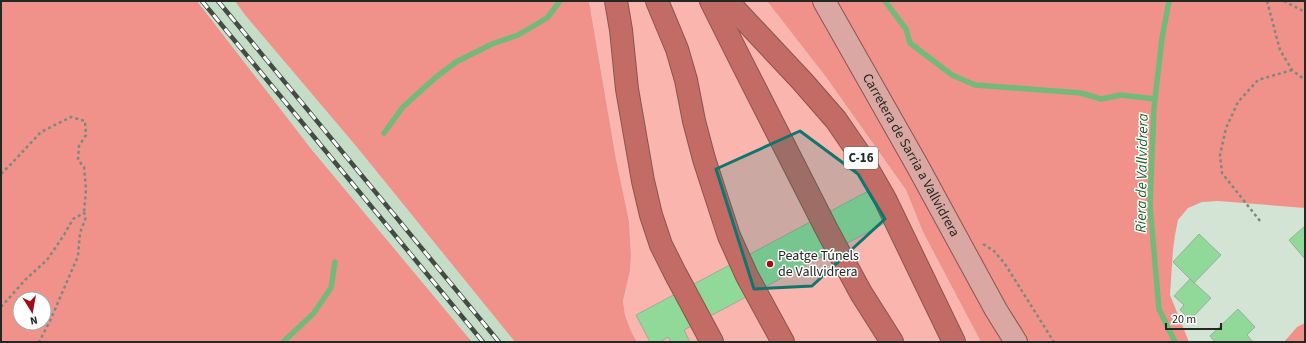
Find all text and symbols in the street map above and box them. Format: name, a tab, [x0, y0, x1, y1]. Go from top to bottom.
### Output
street label: Carretera de Sarria a Vallvidrera	[857, 70, 964, 241]
water label: Riera de Vallvidrera	[1130, 113, 1154, 233]
road number: C-16	[844, 147, 878, 169]
place label: Peatge Túnels de Vallvidrera	[778, 246, 859, 282]
marker: Peatge Túnels de Vallvidrera	[765, 259, 775, 269]
north arrow	[12, 291, 52, 331]
scale bar	[1166, 305, 1221, 331]
text: 20 m	[1172, 311, 1196, 328]
text: N	[29, 312, 39, 328]

